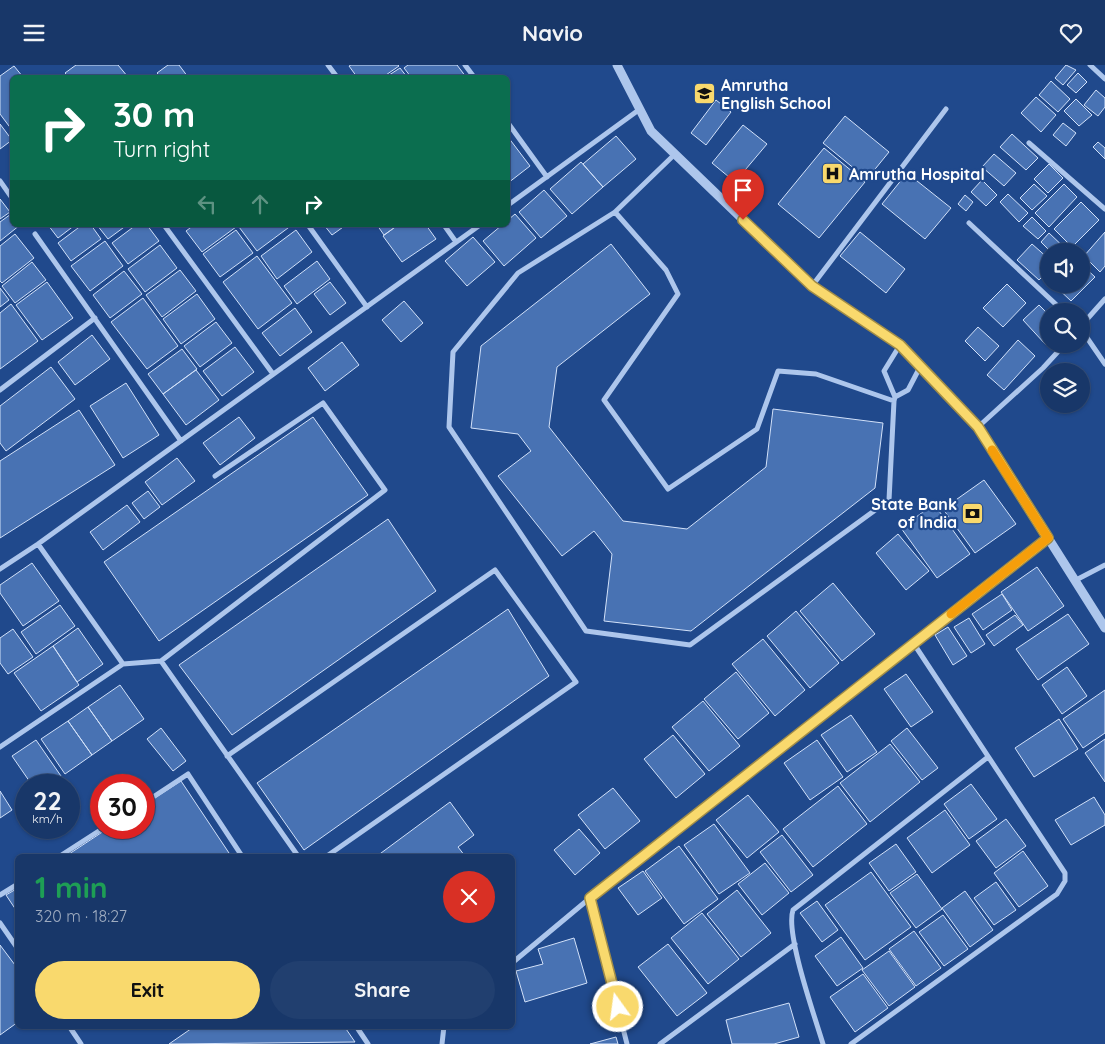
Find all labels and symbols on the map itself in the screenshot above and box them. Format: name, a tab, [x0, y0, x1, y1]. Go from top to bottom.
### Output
place label: Amrutha English School	[721, 75, 831, 113]
school or university icon: Amrutha English School	[693, 82, 717, 106]
hospital icon: Amrutha Hospital	[821, 162, 845, 186]
place label: Amrutha Hospital	[849, 164, 985, 184]
pin	[722, 169, 764, 220]
place label: State Bank of India	[871, 494, 957, 532]
bank icon: State Bank of India	[961, 501, 985, 525]
speed limit sign: 30	[90, 774, 155, 839]
position arrow	[591, 980, 643, 1032]

